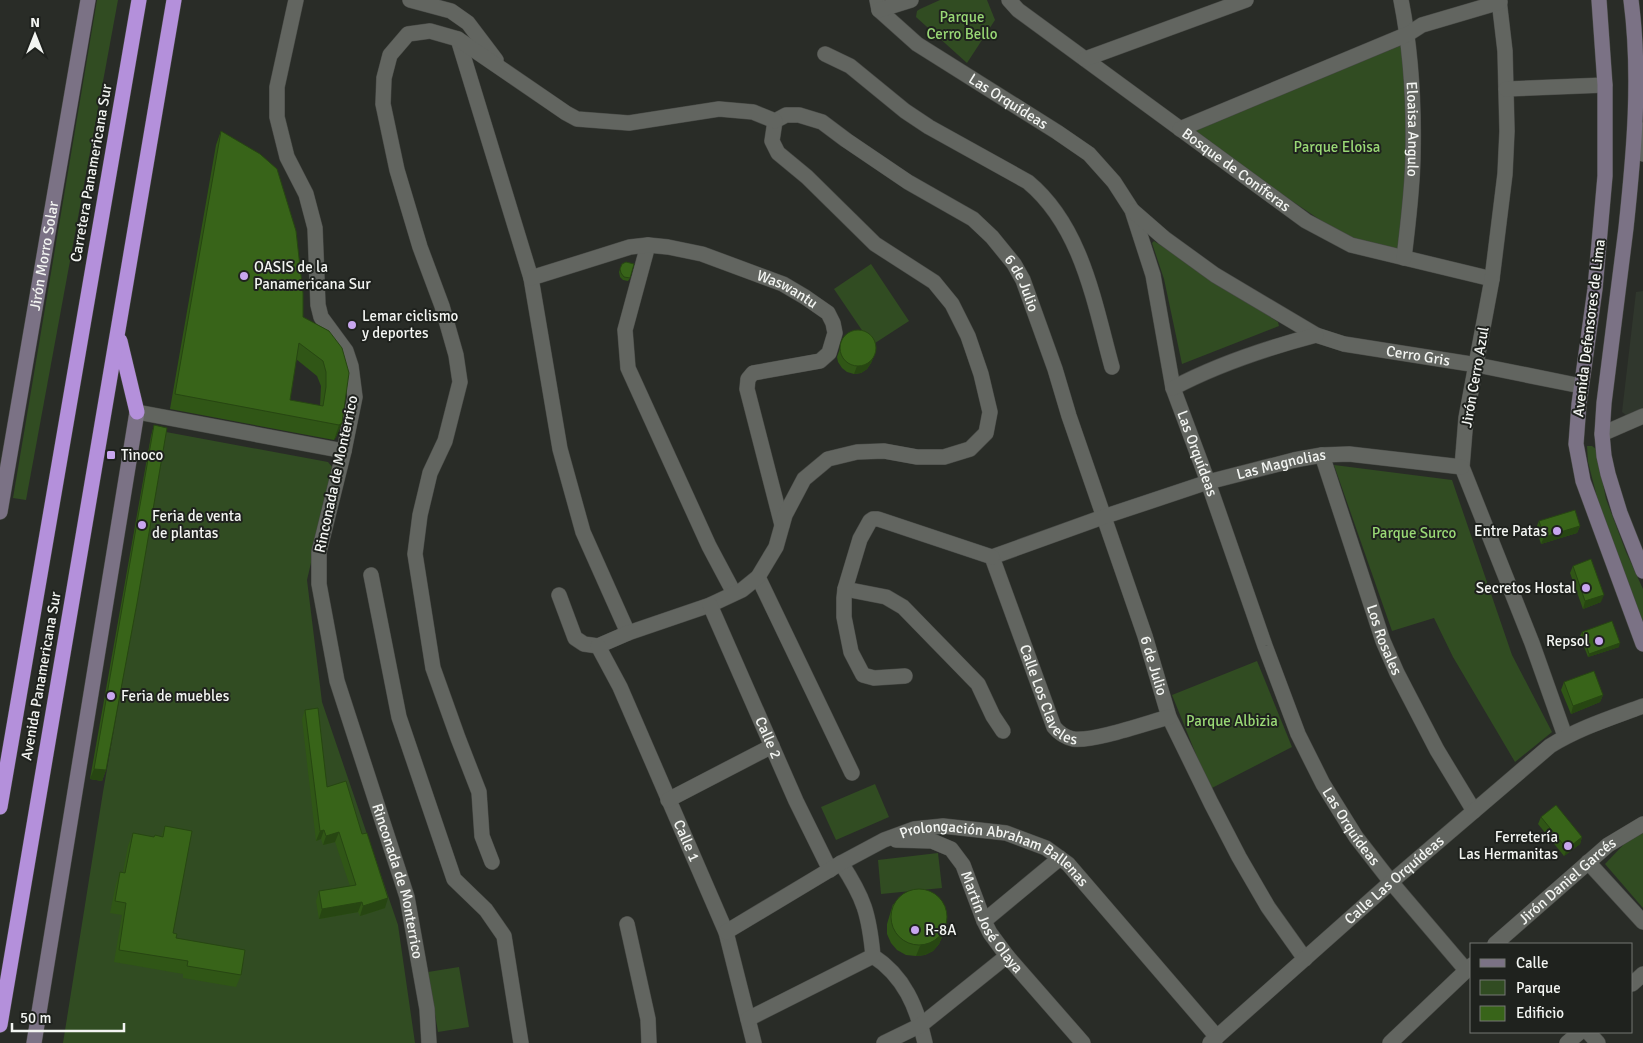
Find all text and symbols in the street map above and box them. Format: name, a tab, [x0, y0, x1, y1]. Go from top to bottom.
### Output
park label: Parque Cerro Bello	[926, 8, 998, 43]
north arrow	[10, 10, 60, 60]
text: N	[30, 14, 40, 31]
street label: Las Orquídeas	[965, 70, 1052, 133]
street label: Eloaisa Angulo	[1403, 81, 1422, 178]
street label: Carretera Panamericana Sur	[66, 82, 116, 263]
street label: Bosque de Coníferas	[1178, 124, 1294, 216]
park label: Parque Eloisa	[1294, 138, 1380, 156]
street label: Jirón Morro Solar	[26, 199, 62, 312]
street label: Avenida Defensores de Lima	[1569, 238, 1609, 418]
street label: 6 de Julio	[1001, 251, 1043, 314]
place label: OASIS de la Panamericana Sur	[254, 258, 371, 293]
street label: Waswantu	[754, 266, 821, 312]
marker: OASIS de la Panamericana Sur	[238, 270, 250, 282]
place label: Lemar ciclismo y deportes	[362, 307, 459, 342]
marker: Lemar ciclismo y deportes	[346, 319, 358, 331]
street label: Jirón Cerro Azul	[1457, 325, 1493, 429]
street label: Cerro Gris	[1385, 342, 1452, 370]
street label: Rinconada de Monterrico	[311, 394, 362, 554]
street label: Las Orquídeas	[1173, 408, 1221, 499]
place label: Tinoco	[121, 446, 163, 464]
street label: Las Magnolias	[1234, 446, 1327, 483]
marker: Tinoco	[105, 449, 117, 461]
place label: Feria de venta de plantas	[152, 507, 242, 542]
marker: Feria de venta de plantas	[136, 519, 148, 531]
place label: Entre Patas	[1474, 522, 1547, 540]
park label: Parque Surco	[1372, 524, 1457, 542]
marker: Entre Patas	[1551, 525, 1563, 537]
place label: Secretos Hostal	[1476, 579, 1576, 597]
marker: Secretos Hostal	[1580, 582, 1592, 594]
street label: Avenida Panamericana Sur	[17, 590, 65, 762]
street label: Los Rosales	[1363, 602, 1406, 678]
place label: Repsol	[1546, 632, 1589, 650]
street label: 6 de Julio	[1136, 634, 1171, 698]
marker: Repsol	[1593, 635, 1605, 647]
street label: Calle Los Claveles	[1016, 642, 1079, 748]
place label: Feria de muebles	[121, 687, 230, 705]
marker: Feria de muebles	[105, 690, 117, 702]
park label: Parque Albizia	[1186, 712, 1278, 730]
street label: Calle 2	[751, 714, 785, 762]
street label: Las Orquídeas	[1318, 784, 1384, 869]
street label: Rinconada de Monterrico	[368, 801, 427, 960]
street label: Calle 1	[669, 817, 704, 864]
street label: Prolongación Abraham Ballenas	[897, 817, 1093, 890]
place label: Ferretería Las Hermanitas	[1459, 828, 1558, 863]
street label: Calle Las Orquídeas	[1341, 831, 1448, 928]
street label: Jirón Daniel Garcés	[1515, 833, 1620, 928]
marker: Ferretería Las Hermanitas	[1562, 840, 1574, 852]
street label: Martín José Olaya	[957, 868, 1027, 977]
place label: R-8A	[925, 921, 956, 939]
marker: R-8A	[909, 924, 921, 936]
legend	[1470, 943, 1633, 1033]
text: Calle	[1516, 954, 1549, 972]
text: Parque	[1516, 979, 1561, 997]
scale bar	[12, 1000, 125, 1032]
text: Edificio	[1516, 1004, 1564, 1022]
text: 50 m	[20, 1009, 51, 1027]

